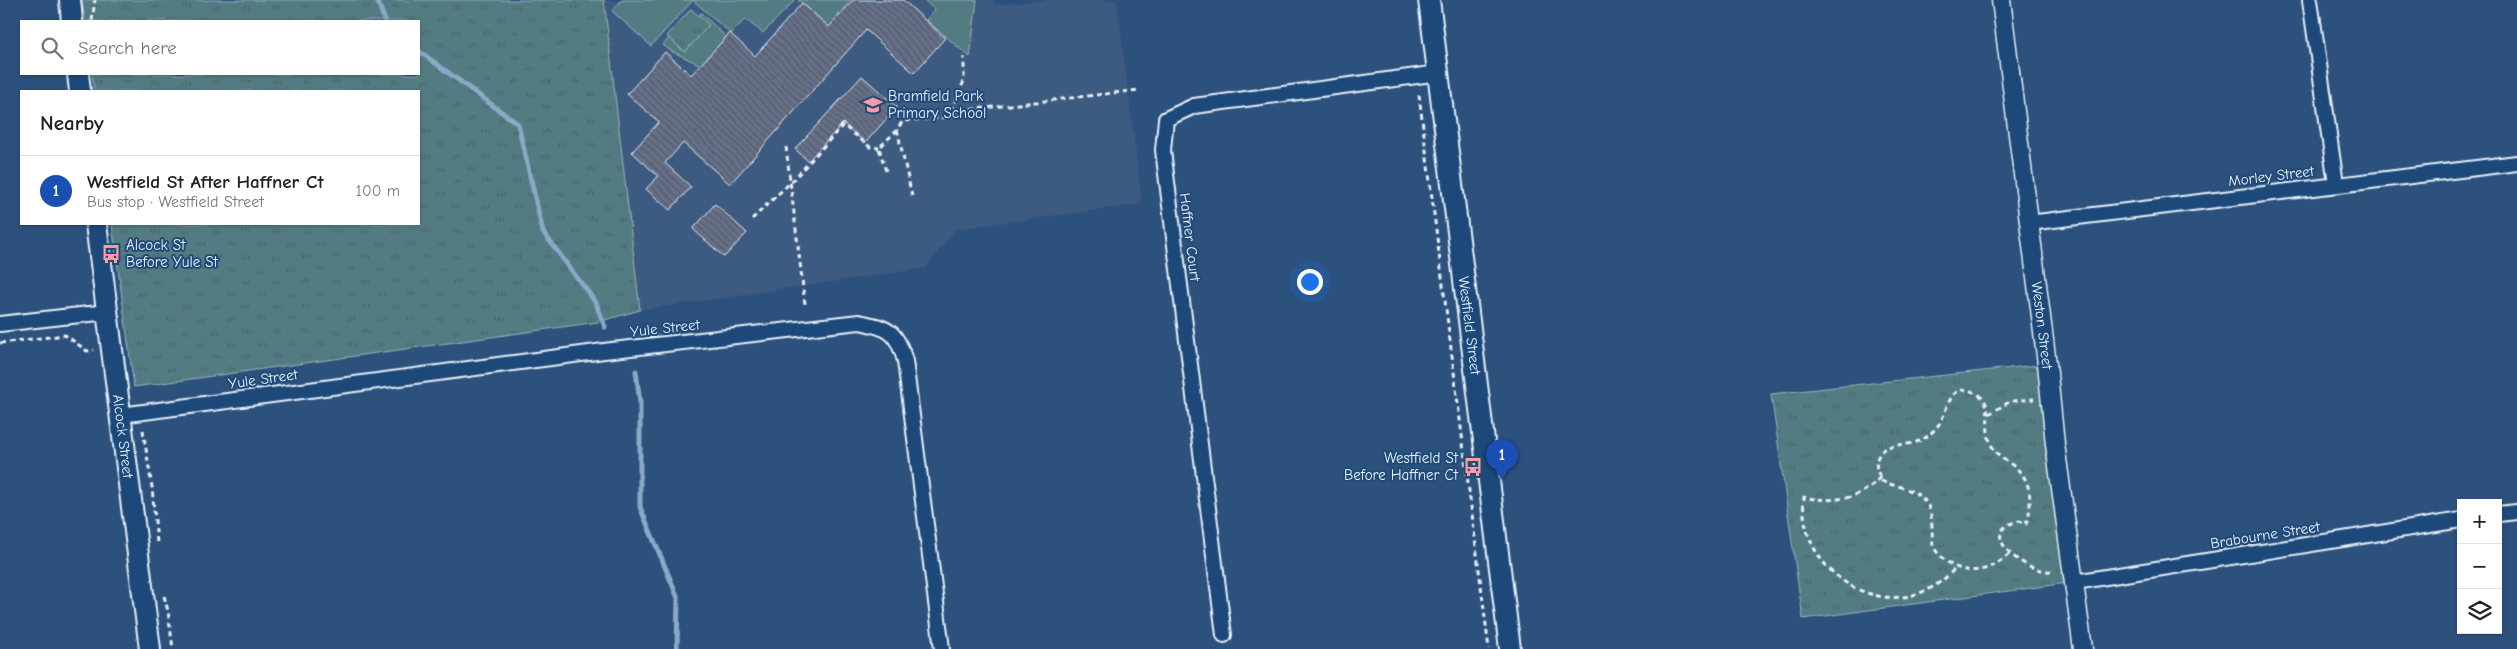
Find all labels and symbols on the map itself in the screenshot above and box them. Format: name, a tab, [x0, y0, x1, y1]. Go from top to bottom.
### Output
place label: Bramfield Park Primary School	[888, 87, 986, 122]
school or university icon: Bramfield Park Primary School	[862, 94, 884, 116]
street label: Morley Street	[2227, 162, 2316, 190]
street label: Haffner Court	[1176, 192, 1204, 283]
place label: Alcock St Before Yule St	[126, 236, 219, 271]
bus stop icon: Alcock St Before Yule St	[100, 243, 122, 265]
your location	[1297, 269, 1323, 295]
street label: Westfield Street	[1455, 275, 1485, 376]
street label: Weston Street	[2028, 280, 2057, 371]
street label: Yule Street	[629, 315, 701, 341]
street label: Yule Street	[227, 365, 300, 393]
street label: Alcock Street	[109, 393, 137, 480]
pin: 1	[1486, 439, 1518, 480]
place label: Westfield St Before Haffner Ct	[1344, 449, 1459, 484]
bus stop icon: Westfield St Before Haffner Ct	[1462, 456, 1484, 478]
street label: Brabourne Street	[2209, 517, 2322, 553]

